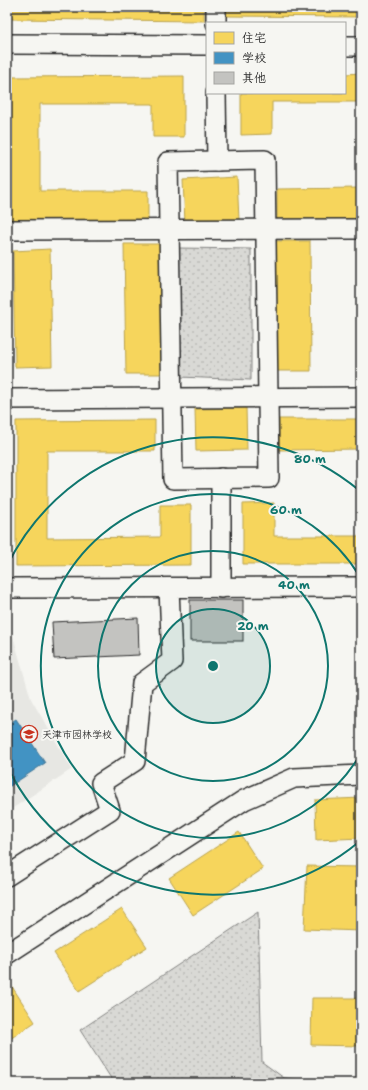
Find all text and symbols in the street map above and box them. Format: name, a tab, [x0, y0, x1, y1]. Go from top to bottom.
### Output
legend	[206, 22, 346, 94]
text: 住宅	[242, 30, 266, 46]
text: 学校	[242, 50, 266, 66]
text: 其他	[242, 70, 266, 86]
text: 80 m	[294, 451, 326, 467]
text: 60 m	[270, 502, 302, 518]
text: 40 m	[278, 577, 310, 593]
text: 20 m	[237, 618, 269, 634]
centre of rings	[206, 659, 220, 673]
school or university icon: 天津市园林学校	[19, 724, 39, 744]
place label: 天津市园林学校	[42, 728, 112, 741]

